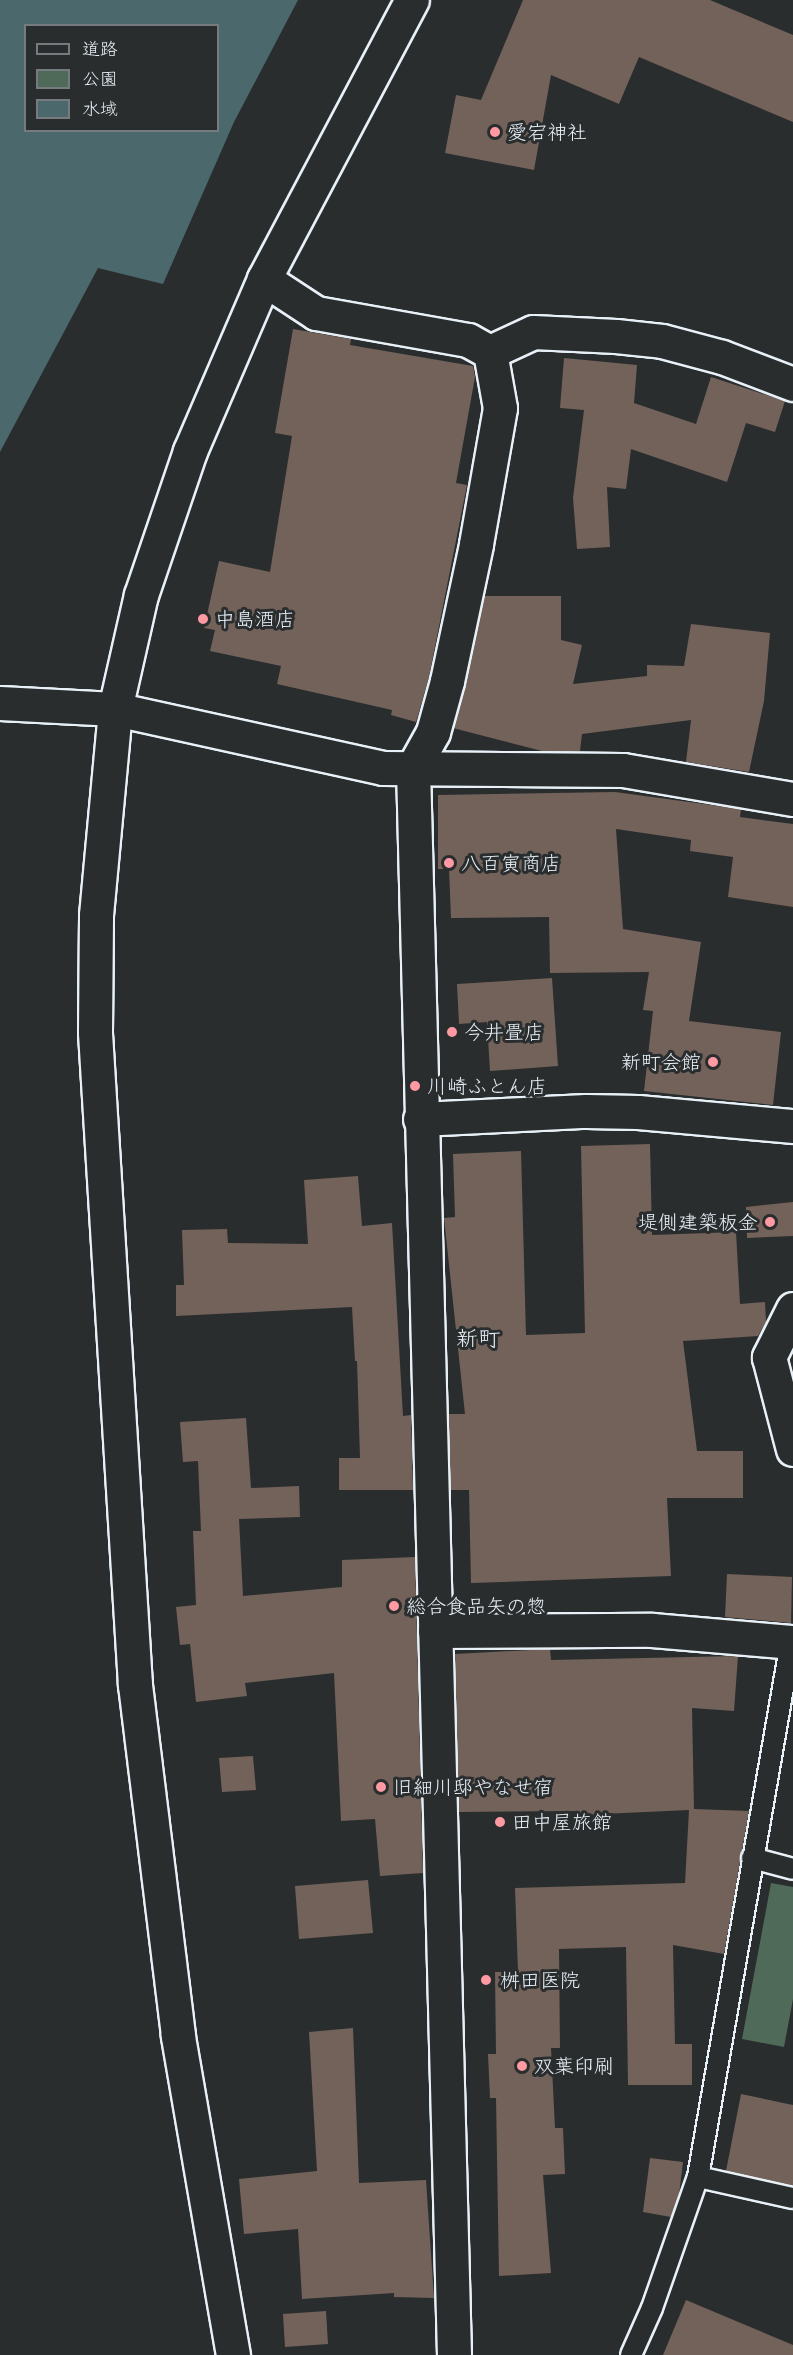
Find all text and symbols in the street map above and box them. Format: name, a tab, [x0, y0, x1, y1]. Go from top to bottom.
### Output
legend	[24, 24, 219, 132]
text: 道路	[82, 33, 118, 65]
text: 公園	[82, 63, 118, 95]
text: 水域	[82, 93, 118, 125]
place label: 愛宕神社	[507, 120, 587, 144]
marker: 愛宕神社	[488, 125, 502, 139]
place label: 中島酒店	[215, 607, 295, 631]
marker: 中島酒店	[196, 612, 210, 626]
place label: 八百寅商店	[461, 851, 561, 875]
marker: 八百寅商店	[442, 856, 456, 870]
place label: 今井畳店	[464, 1020, 544, 1044]
marker: 今井畳店	[445, 1025, 459, 1039]
place label: 新町会館	[621, 1050, 701, 1074]
marker: 新町会館	[706, 1055, 720, 1069]
place label: 川崎ふとん店	[427, 1074, 547, 1098]
marker: 川崎ふとん店	[408, 1079, 422, 1093]
place label: 堤側建築板金	[638, 1210, 758, 1234]
marker: 堤側建築板金	[763, 1215, 777, 1229]
district label: 新町	[456, 1326, 500, 1352]
place label: 総合食品矢の惣	[406, 1594, 546, 1618]
marker: 総合食品矢の惣	[387, 1599, 401, 1613]
place label: 旧細川邸やなせ宿	[393, 1775, 553, 1799]
marker: 旧細川邸やなせ宿	[374, 1780, 388, 1794]
place label: 田中屋旅館	[512, 1810, 612, 1834]
marker: 田中屋旅館	[493, 1815, 507, 1829]
place label: 桝田医院	[500, 1968, 580, 1992]
marker: 桝田医院	[477, 1971, 495, 1989]
place label: 双葉印刷	[534, 2054, 614, 2078]
marker: 双葉印刷	[515, 2059, 529, 2073]

